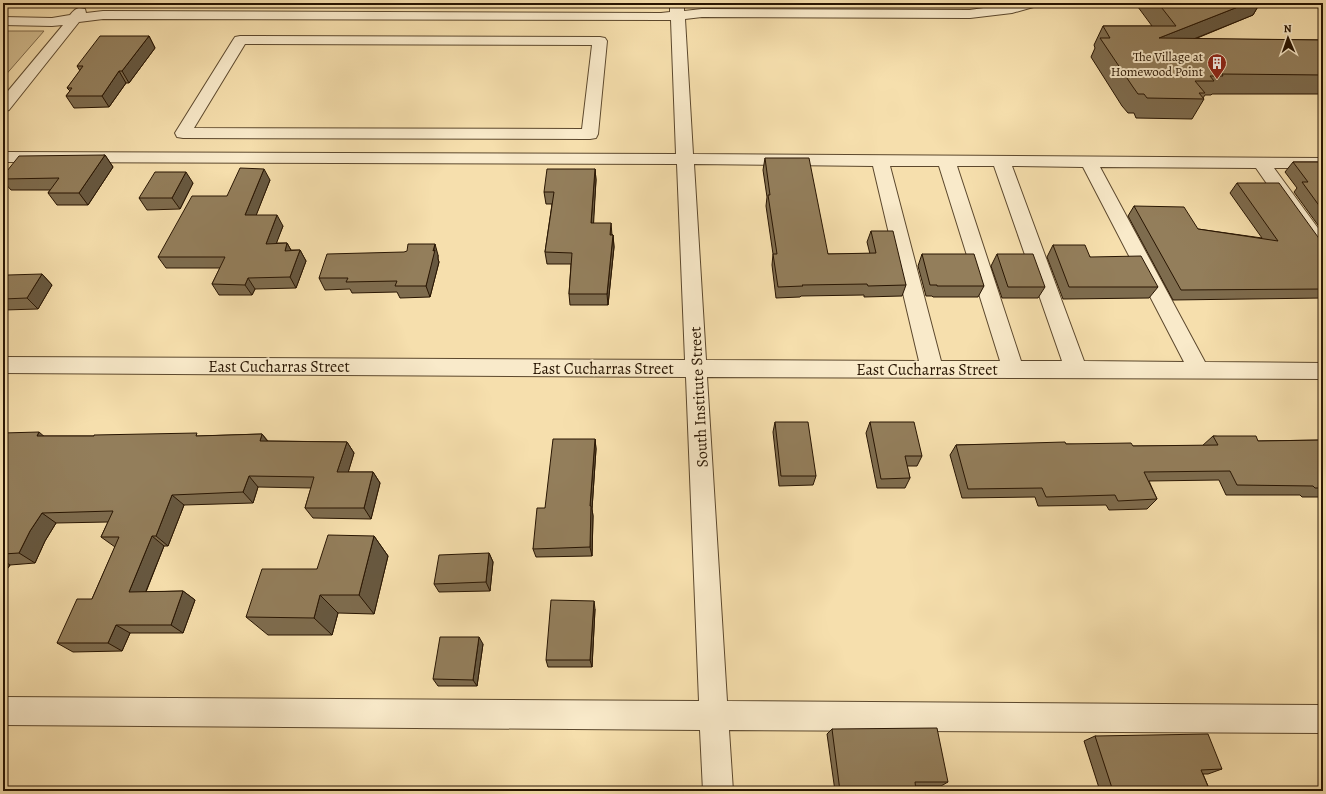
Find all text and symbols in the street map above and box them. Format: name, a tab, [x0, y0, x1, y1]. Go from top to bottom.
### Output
north arrow	[1268, 18, 1308, 58]
text: N	[1283, 21, 1292, 36]
place label: The Village at Homewood Point	[1111, 48, 1204, 80]
building icon: The Village at Homewood Point	[1206, 52, 1228, 80]
street label: South Institute Street	[684, 326, 714, 468]
street label: East Cucharras Street	[208, 356, 350, 378]
street label: East Cucharras Street	[532, 358, 674, 380]
street label: East Cucharras Street	[856, 359, 998, 381]

